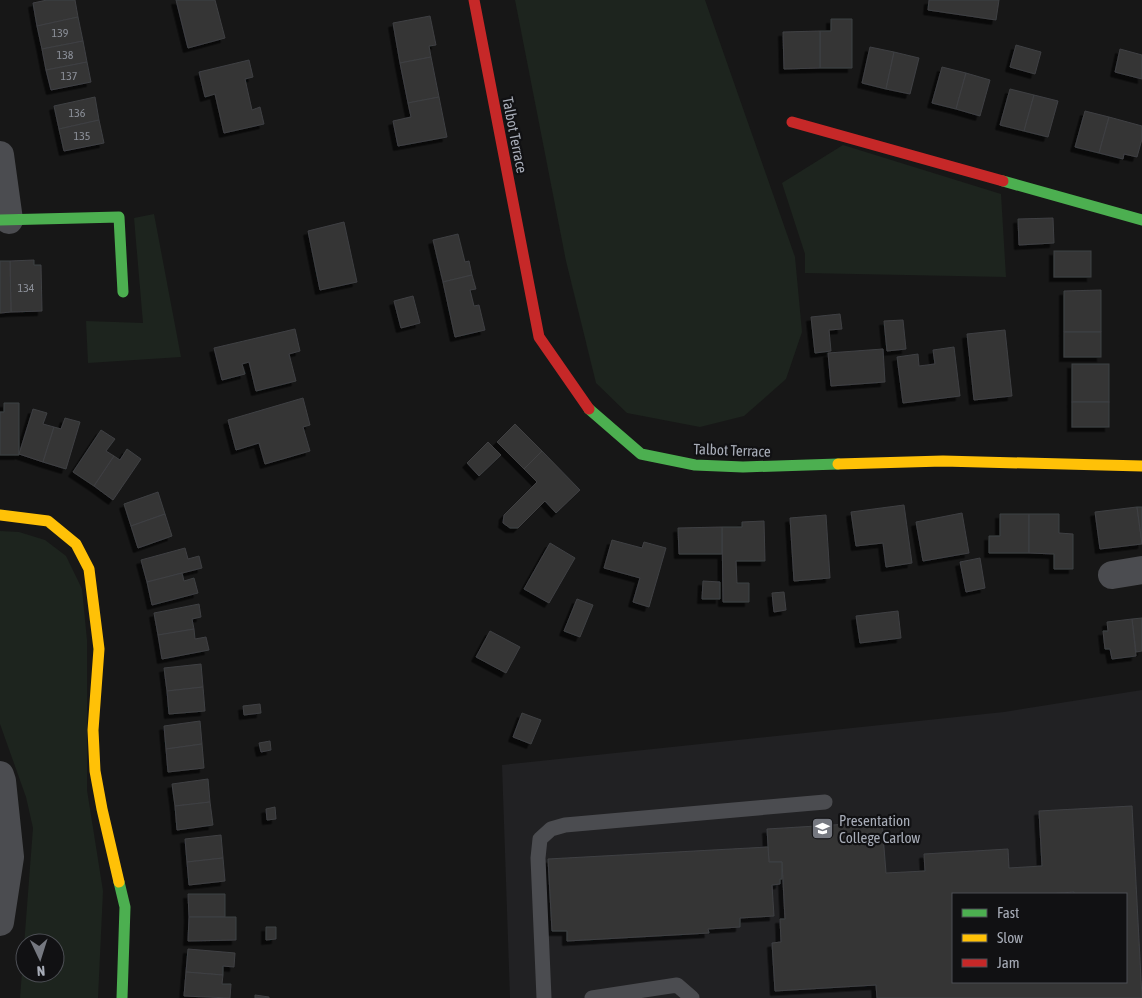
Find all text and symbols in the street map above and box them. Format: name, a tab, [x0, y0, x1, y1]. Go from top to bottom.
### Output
house number: 139	[52, 26, 69, 40]
house number: 138	[57, 48, 74, 62]
house number: 137	[61, 69, 78, 83]
street label: Talbot Terrace	[499, 95, 531, 175]
house number: 136	[69, 106, 86, 120]
house number: 135	[74, 129, 90, 143]
house number: 134	[18, 281, 35, 295]
street label: Talbot Terrace	[693, 440, 771, 460]
place label: Presentation College Carlow	[839, 812, 920, 846]
school or university icon: Presentation College Carlow	[811, 817, 835, 841]
legend	[952, 893, 1127, 983]
text: Fast	[997, 904, 1019, 921]
text: Slow	[997, 929, 1023, 946]
north arrow	[15, 933, 65, 983]
text: Jam	[997, 954, 1020, 971]
text: N	[36, 963, 46, 979]

